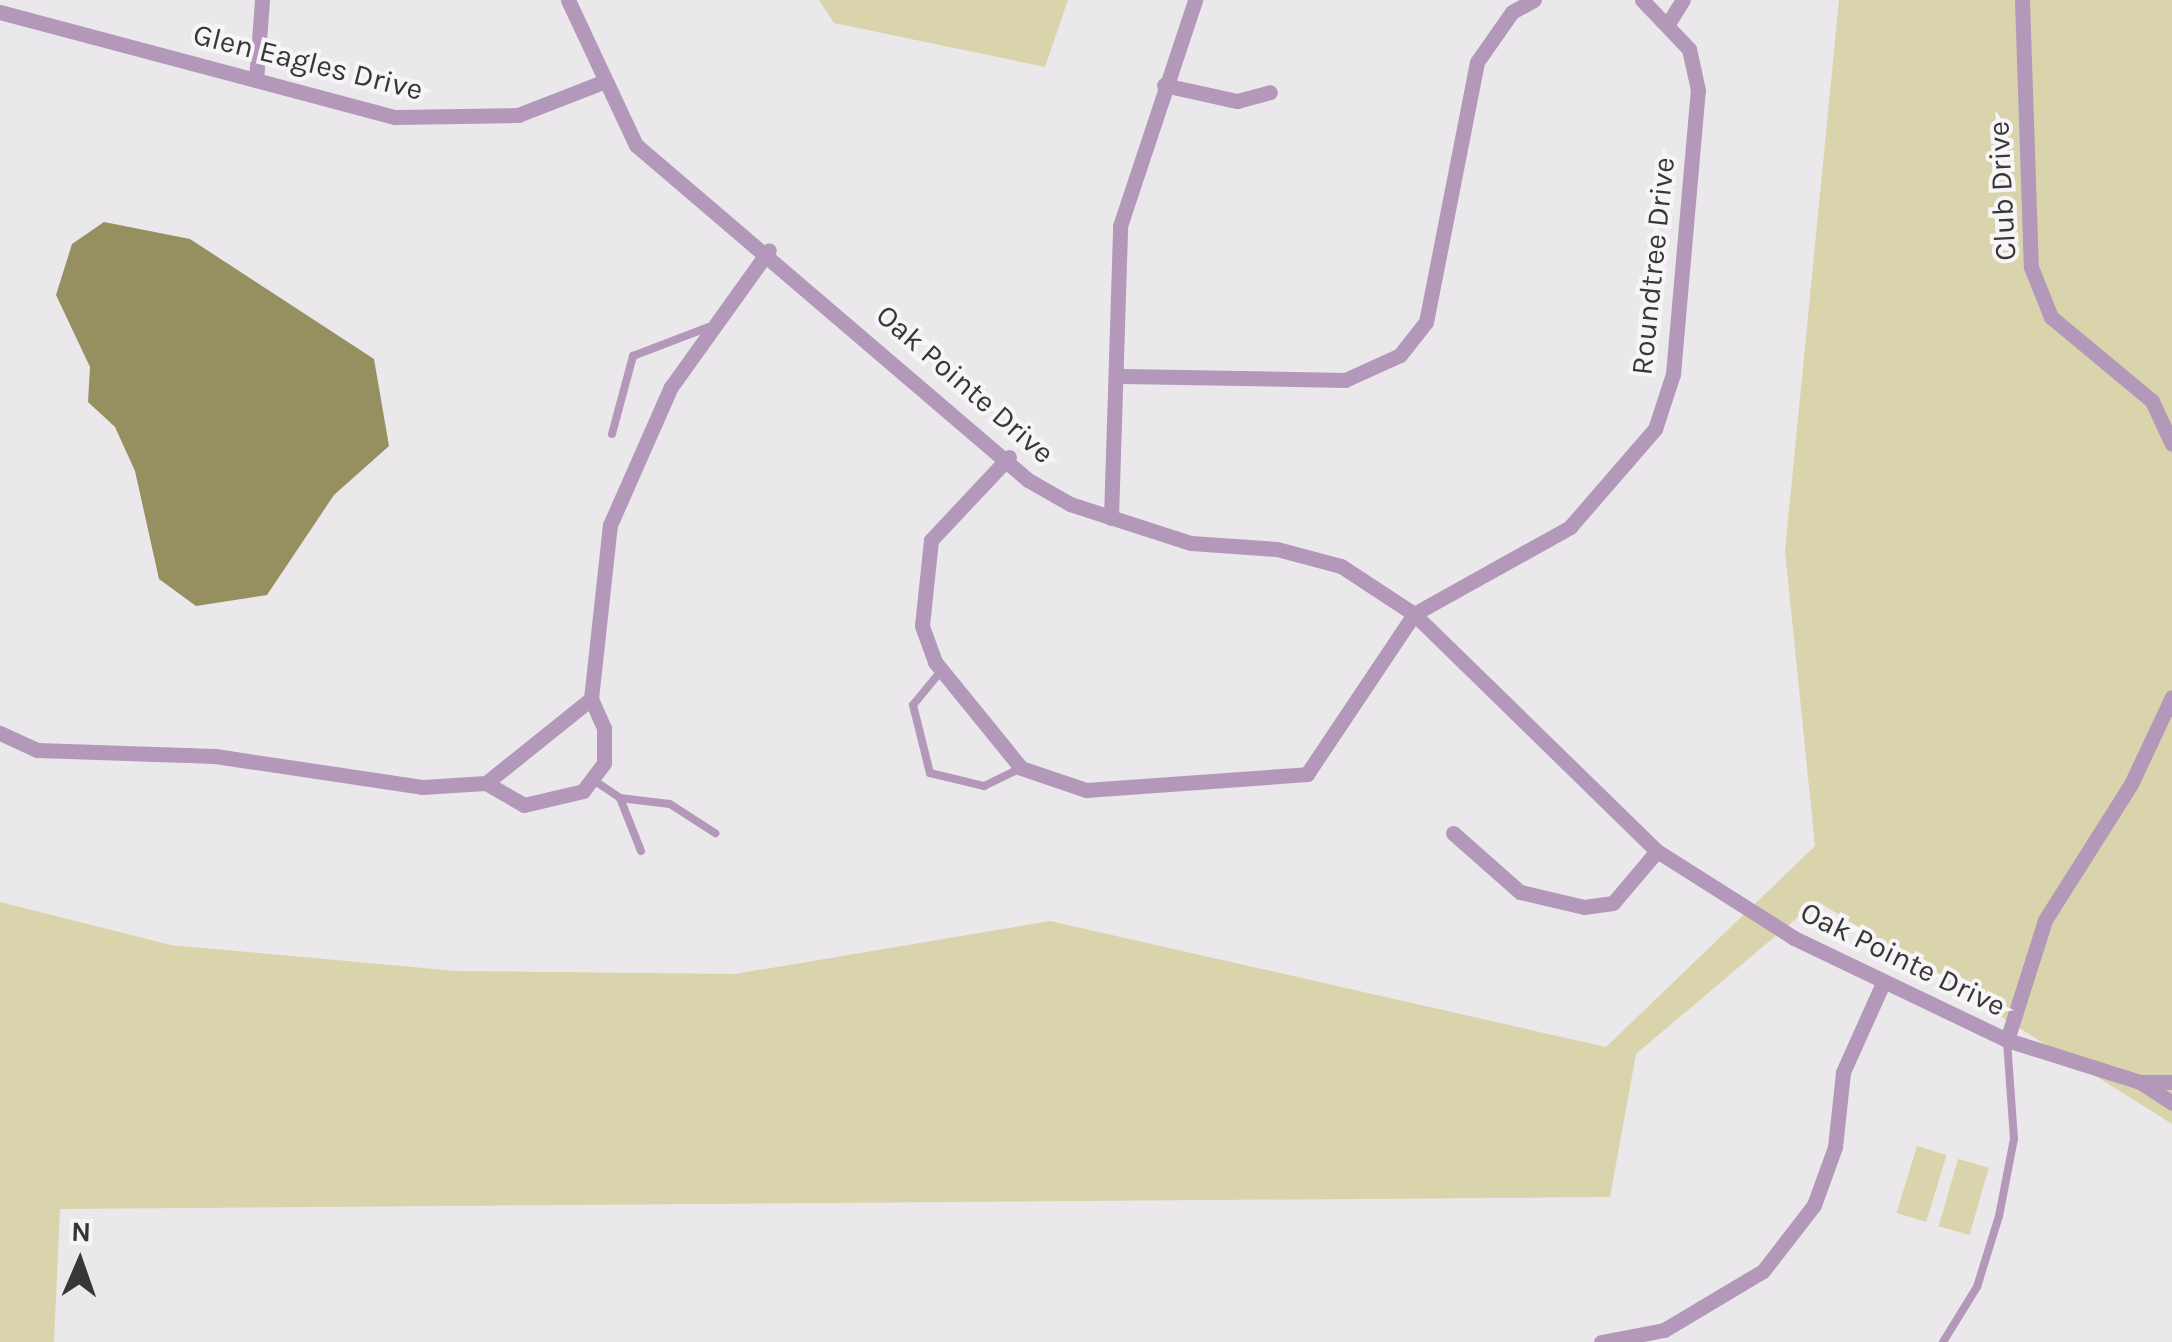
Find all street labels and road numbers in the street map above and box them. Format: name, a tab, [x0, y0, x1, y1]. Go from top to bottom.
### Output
street label: Glen Eagles Drive	[189, 16, 427, 108]
street label: Club Drive	[1980, 120, 2024, 262]
street label: Roundtree Drive	[1624, 155, 1682, 377]
street label: Oak Pointe Drive	[869, 297, 1061, 471]
street label: Oak Pointe Drive	[1795, 894, 2011, 1024]

